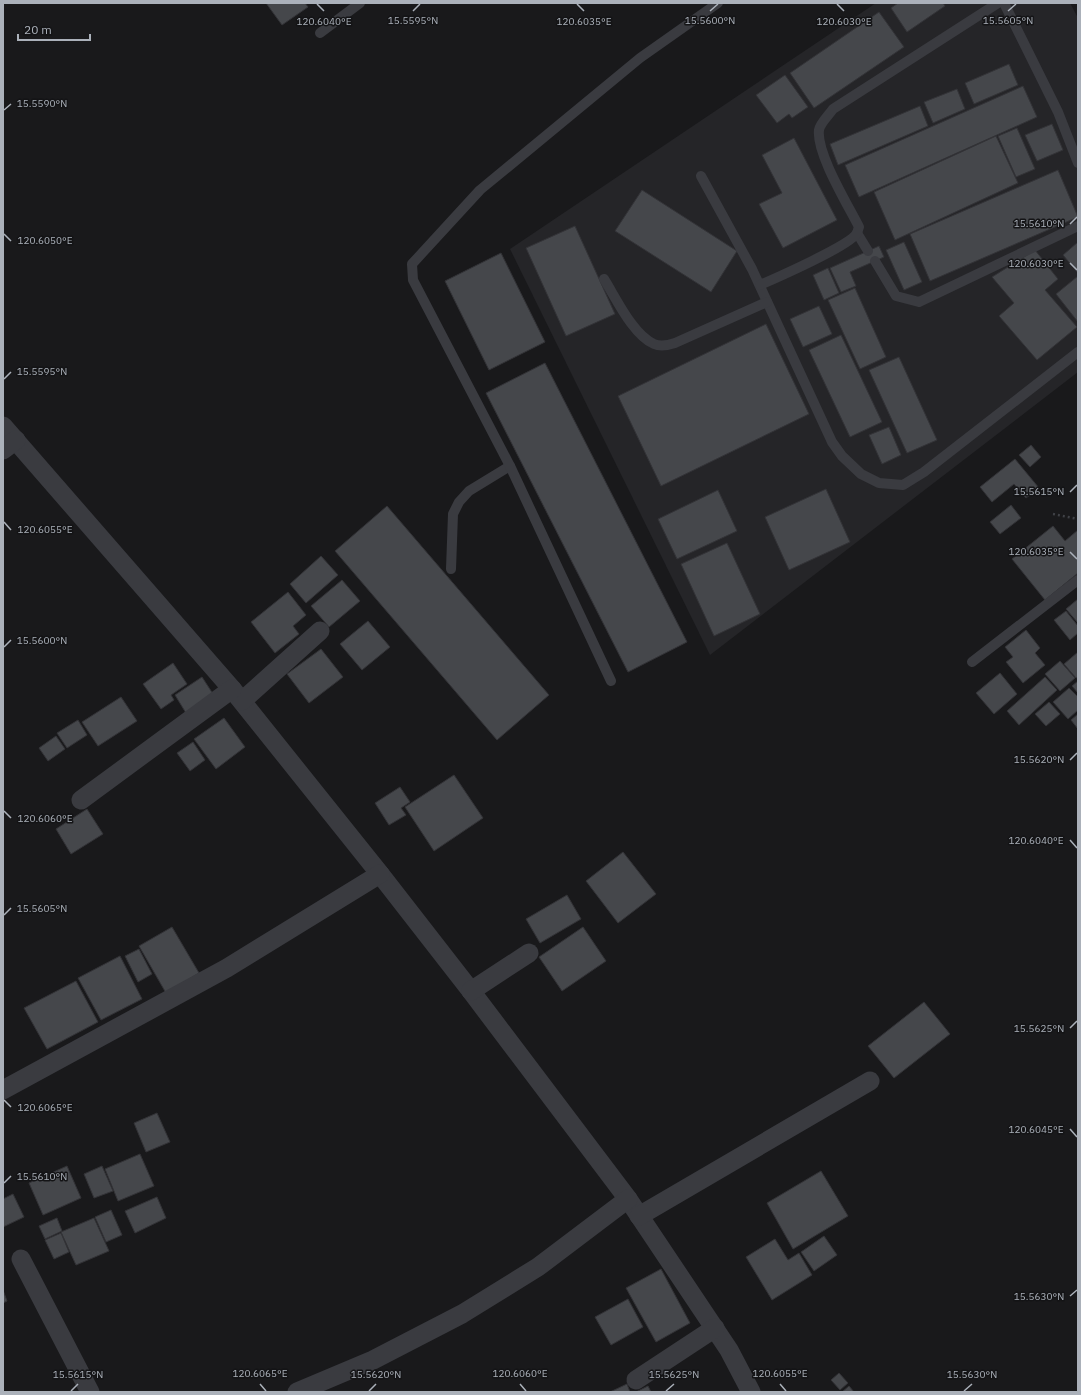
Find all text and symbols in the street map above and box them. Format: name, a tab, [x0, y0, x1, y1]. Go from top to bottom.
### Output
text: 15.5595°N	[388, 14, 438, 27]
text: 15.5600°N	[685, 14, 735, 27]
text: 15.5605°N	[983, 14, 1033, 27]
text: 120.6040°E	[296, 15, 352, 28]
text: 120.6035°E	[556, 15, 612, 28]
text: 120.6030°E	[816, 15, 872, 28]
scale bar	[18, 16, 90, 42]
text: 20 m	[24, 22, 52, 37]
text: 15.5590°N	[17, 97, 67, 110]
text: 15.5610°N	[1014, 217, 1064, 230]
text: 120.6050°E	[17, 234, 73, 247]
text: 120.6030°E	[1008, 257, 1064, 270]
text: 15.5595°N	[17, 365, 67, 378]
text: 15.5615°N	[1014, 485, 1064, 498]
text: 120.6055°E	[17, 523, 73, 536]
text: 120.6035°E	[1008, 545, 1064, 558]
text: 15.5600°N	[17, 634, 67, 647]
text: 15.5620°N	[1014, 753, 1064, 766]
text: 120.6060°E	[17, 812, 73, 825]
text: 120.6040°E	[1008, 834, 1064, 847]
text: 15.5605°N	[17, 902, 67, 915]
text: 15.5625°N	[1014, 1022, 1064, 1035]
text: 120.6065°E	[17, 1101, 73, 1114]
text: 120.6045°E	[1008, 1123, 1064, 1136]
text: 15.5610°N	[17, 1170, 67, 1183]
text: 15.5630°N	[1014, 1290, 1064, 1303]
text: 120.6065°E	[232, 1367, 288, 1380]
text: 120.6060°E	[492, 1367, 548, 1380]
text: 120.6055°E	[752, 1367, 808, 1380]
text: 15.5615°N	[53, 1368, 103, 1381]
text: 15.5620°N	[351, 1368, 401, 1381]
text: 15.5625°N	[649, 1368, 699, 1381]
text: 15.5630°N	[947, 1368, 997, 1381]

